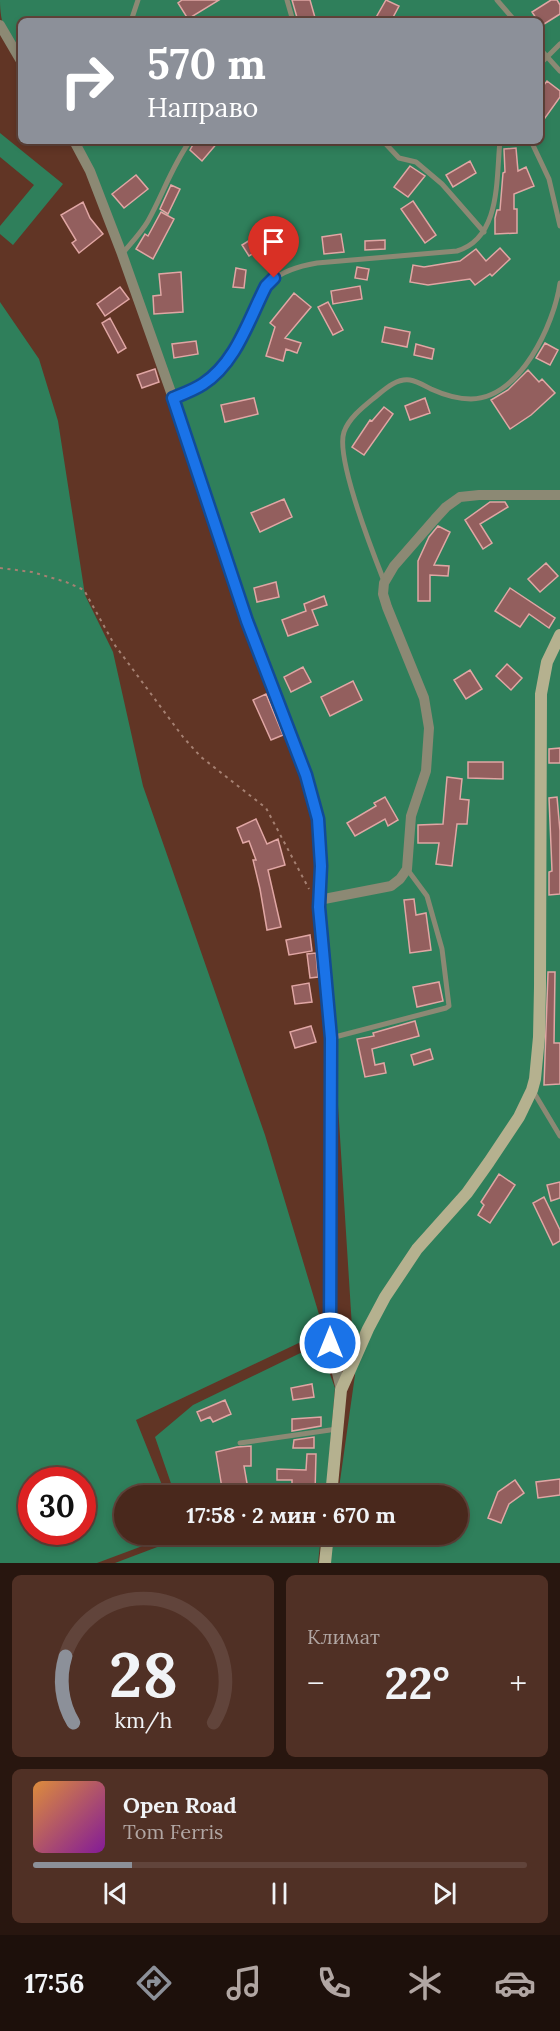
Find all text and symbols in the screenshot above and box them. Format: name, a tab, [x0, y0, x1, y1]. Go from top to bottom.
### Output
text: 570 m	[147, 37, 266, 91]
icon: right	[48, 42, 126, 120]
text: Направо	[147, 90, 258, 124]
pin	[248, 216, 299, 278]
icon: arrive	[257, 225, 290, 258]
position arrow	[298, 1311, 362, 1375]
speed limit sign: 30	[18, 1467, 96, 1545]
text: 17:58 · 2 мин · 670 m	[186, 1501, 396, 1529]
text: Климат	[307, 1624, 380, 1649]
text: 28	[109, 1634, 177, 1714]
text: 22°	[384, 1654, 450, 1711]
text: −	[307, 1662, 325, 1704]
text: +	[509, 1662, 527, 1704]
text: km/h	[114, 1706, 172, 1734]
text: Open Road	[123, 1791, 237, 1819]
text: Tom Ferris	[123, 1819, 223, 1844]
icon: previous	[99, 1877, 132, 1910]
icon: pause	[263, 1877, 296, 1910]
icon: next	[428, 1877, 461, 1910]
icon: directions	[133, 1962, 175, 2004]
icon: music	[223, 1962, 265, 2004]
icon: phone	[313, 1962, 355, 2004]
icon: climate	[404, 1962, 446, 2004]
icon: car	[494, 1962, 536, 2004]
text: 17:56	[24, 1966, 85, 2000]

